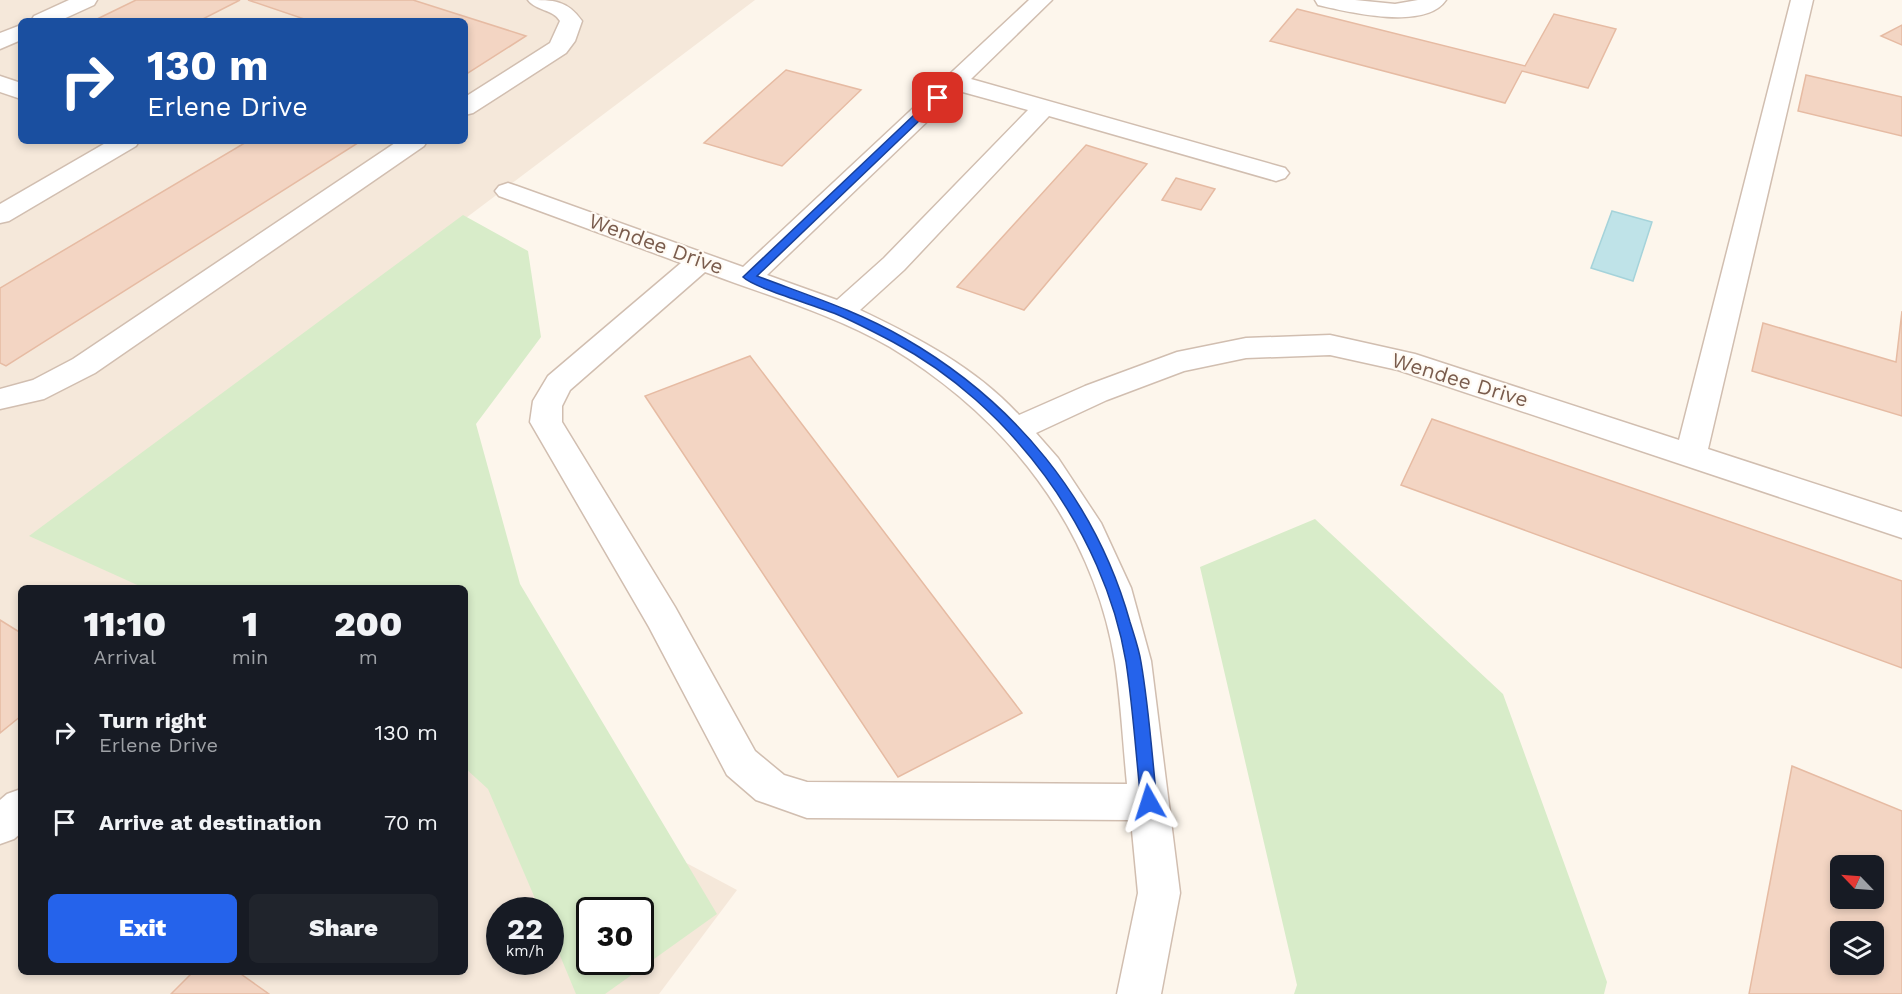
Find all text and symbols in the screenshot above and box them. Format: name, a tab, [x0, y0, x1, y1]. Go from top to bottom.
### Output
text: 130 m	[147, 41, 269, 90]
icon: right	[48, 42, 126, 120]
pin	[912, 72, 963, 123]
icon: arrive	[921, 81, 954, 114]
text: Erlene Drive	[147, 91, 308, 123]
street label: Wendee Drive	[585, 208, 727, 279]
street label: Wendee Drive	[1389, 347, 1531, 412]
text: 11:10	[84, 603, 166, 645]
text: 1	[242, 603, 258, 645]
text: 200	[334, 603, 402, 645]
text: Arrival	[94, 645, 156, 669]
text: min	[232, 645, 268, 669]
text: m	[359, 645, 378, 669]
text: Turn right	[99, 708, 206, 733]
icon: right	[48, 716, 81, 749]
text: 130 m	[374, 720, 438, 745]
text: Erlene Drive	[99, 733, 218, 757]
position arrow	[1117, 770, 1181, 834]
icon: arrive	[48, 806, 81, 839]
text: Arrive at destination	[99, 810, 322, 835]
text: 70 m	[384, 810, 438, 835]
north arrow	[1830, 855, 1884, 909]
map controls	[1830, 855, 1884, 975]
button: Exit	[48, 894, 237, 963]
button: Share	[249, 894, 438, 963]
speed limit sign: 30	[576, 897, 654, 975]
text: 22	[507, 911, 543, 946]
button: layers	[1830, 921, 1884, 975]
text: km/h	[506, 942, 544, 960]

